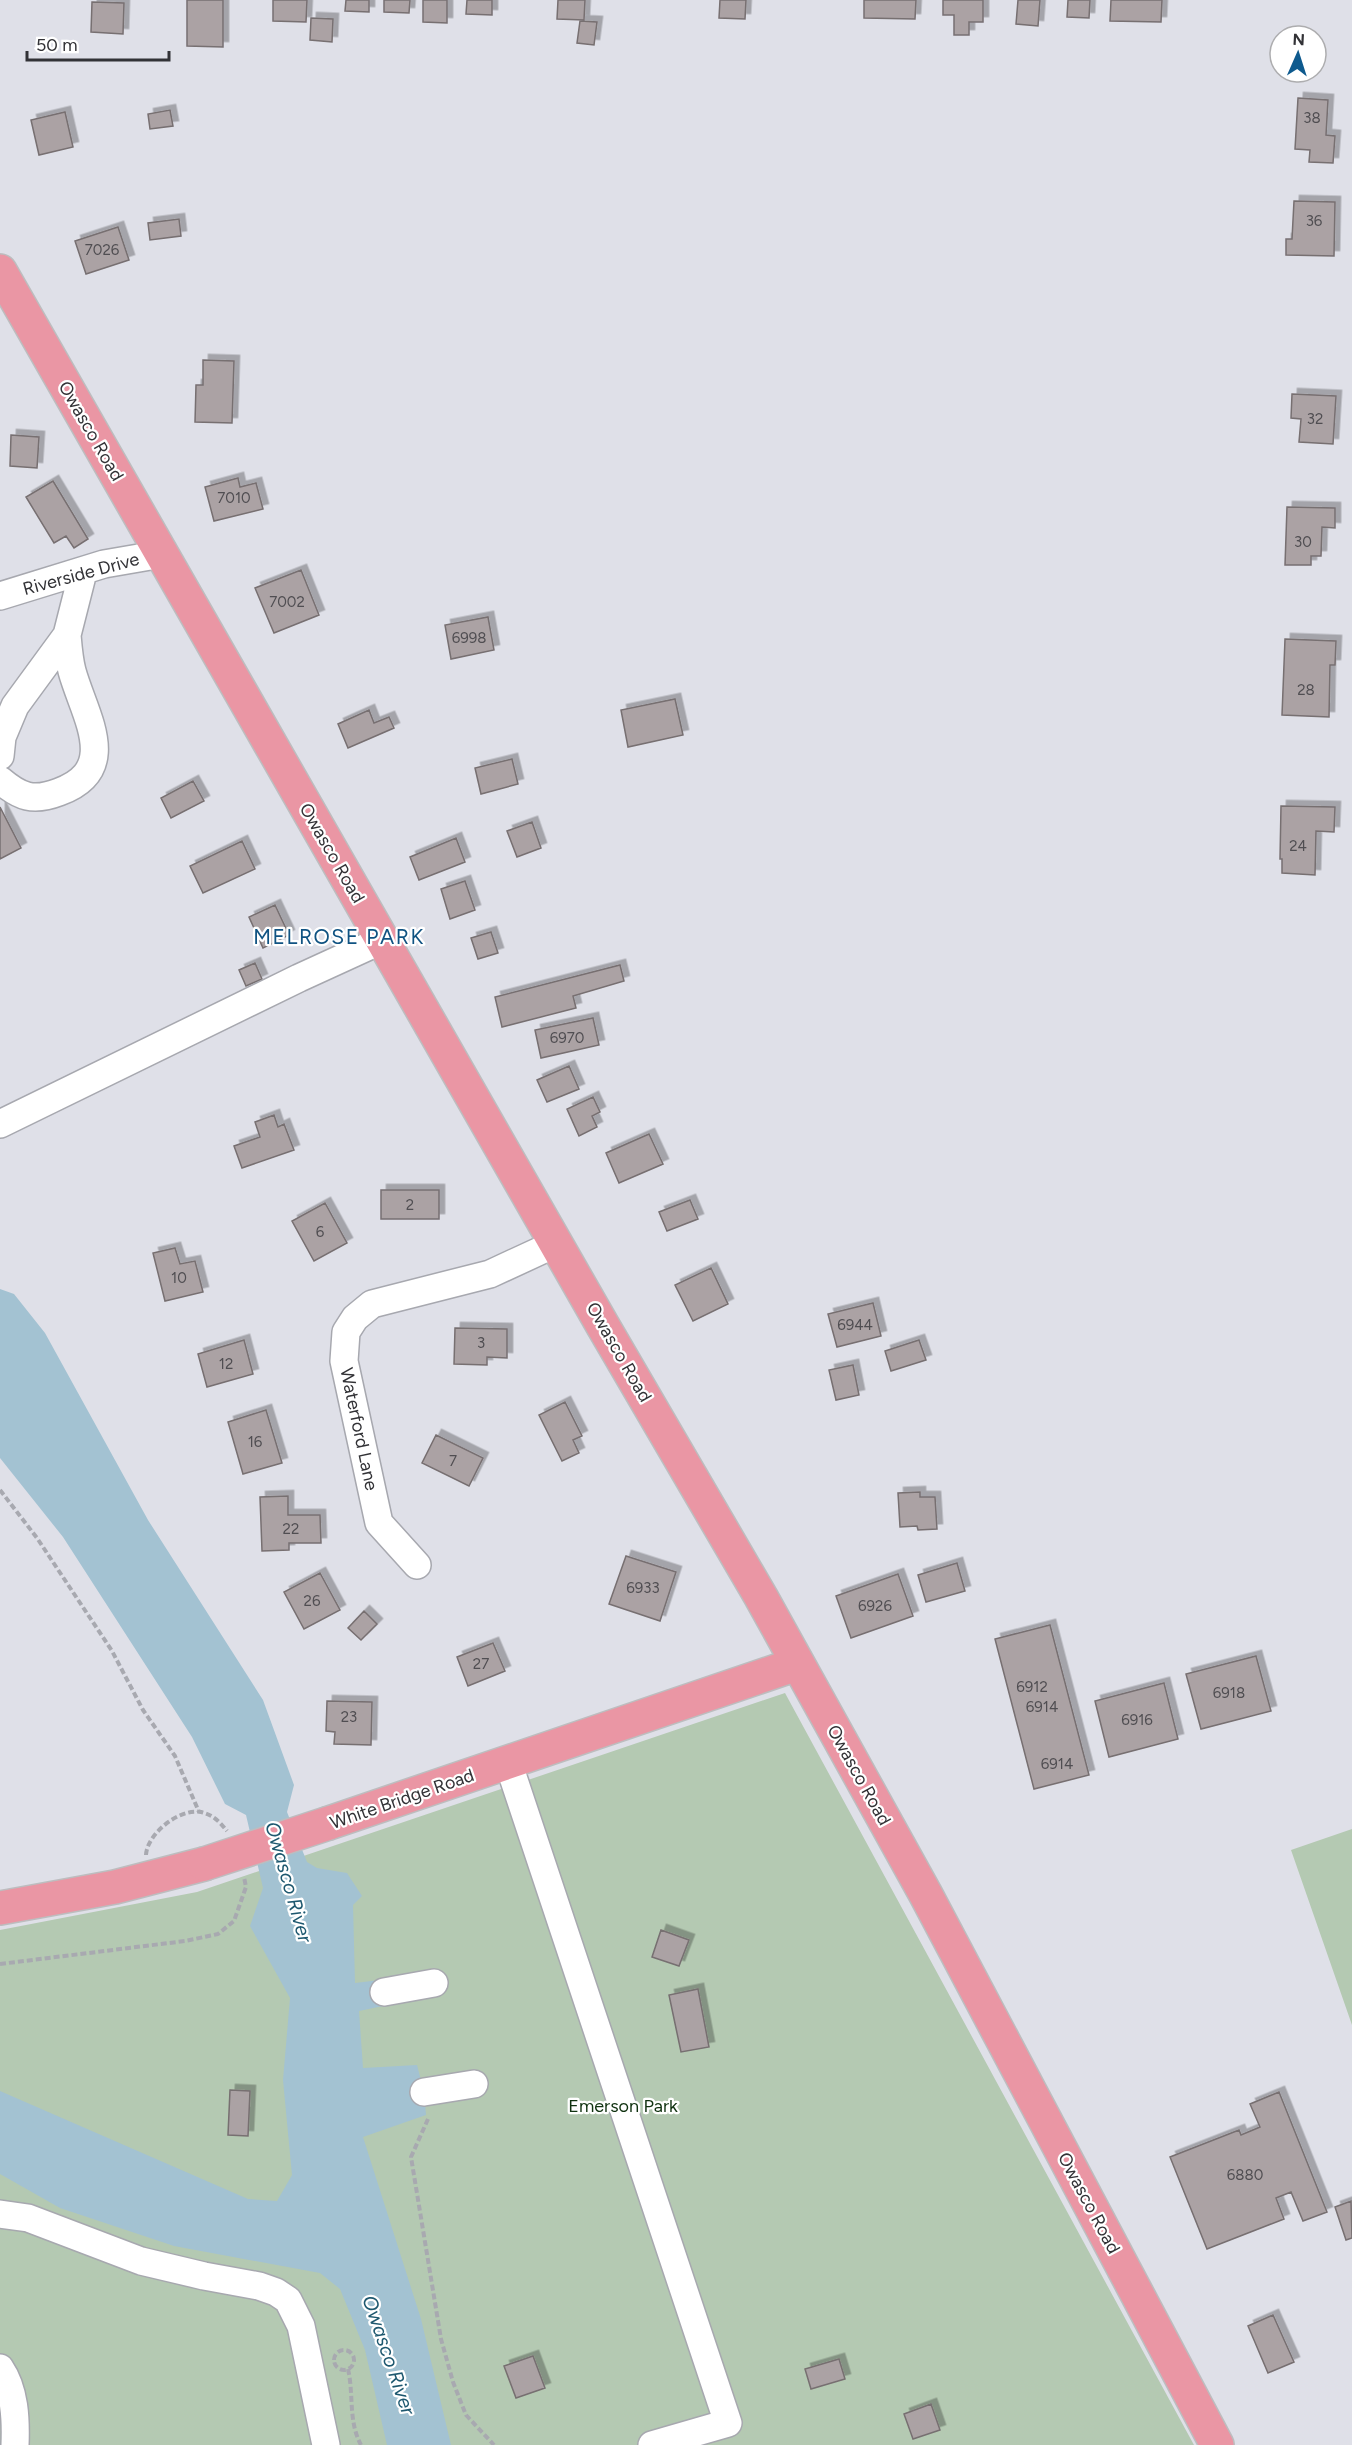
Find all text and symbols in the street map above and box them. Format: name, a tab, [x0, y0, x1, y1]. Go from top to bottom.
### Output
scale bar	[27, 24, 170, 62]
north arrow	[1268, 24, 1328, 84]
text: N	[1292, 30, 1305, 49]
text: 50 m	[36, 34, 78, 56]
house number: 38	[1303, 109, 1321, 127]
house number: 36	[1306, 212, 1323, 230]
house number: 7026	[85, 241, 120, 259]
street label: Owasco Road	[54, 377, 128, 485]
house number: 32	[1307, 410, 1323, 428]
house number: 7010	[217, 489, 251, 507]
house number: 30	[1294, 533, 1312, 551]
street label: Riverside Drive	[20, 548, 142, 600]
house number: 7002	[269, 593, 305, 611]
house number: 6998	[452, 629, 486, 647]
house number: 28	[1297, 681, 1315, 699]
street label: Owasco Road	[295, 799, 369, 907]
house number: 24	[1289, 837, 1307, 855]
district label: MELROSE PARK	[253, 924, 425, 949]
house number: 6970	[550, 1029, 584, 1047]
house number: 2	[406, 1196, 414, 1214]
house number: 6	[316, 1223, 325, 1241]
house number: 10	[171, 1269, 187, 1287]
street label: Owasco Road	[582, 1298, 656, 1406]
house number: 6944	[837, 1316, 873, 1334]
house number: 3	[477, 1334, 485, 1352]
house number: 12	[219, 1355, 233, 1373]
street label: Waterford Lane	[335, 1366, 383, 1493]
house number: 16	[248, 1433, 263, 1451]
house number: 7	[449, 1452, 457, 1470]
house number: 22	[283, 1520, 299, 1538]
house number: 6933	[626, 1579, 660, 1597]
house number: 26	[304, 1592, 321, 1610]
house number: 6926	[858, 1597, 892, 1615]
house number: 27	[473, 1655, 489, 1673]
house number: 6912	[1016, 1678, 1048, 1696]
house number: 6918	[1213, 1684, 1245, 1702]
house number: 6914	[1026, 1698, 1058, 1716]
house number: 23	[341, 1708, 357, 1726]
house number: 6916	[1121, 1711, 1153, 1729]
street label: Owasco Road	[822, 1721, 896, 1829]
house number: 6914	[1041, 1755, 1073, 1773]
street label: White Bridge Road	[327, 1764, 477, 1834]
water label: Owasco River	[260, 1819, 318, 1946]
park label: Emerson Park	[568, 2095, 678, 2117]
street label: Owasco Road	[1053, 2149, 1125, 2257]
house number: 6880	[1227, 2166, 1263, 2184]
water label: Owasco River	[357, 2292, 421, 2419]

